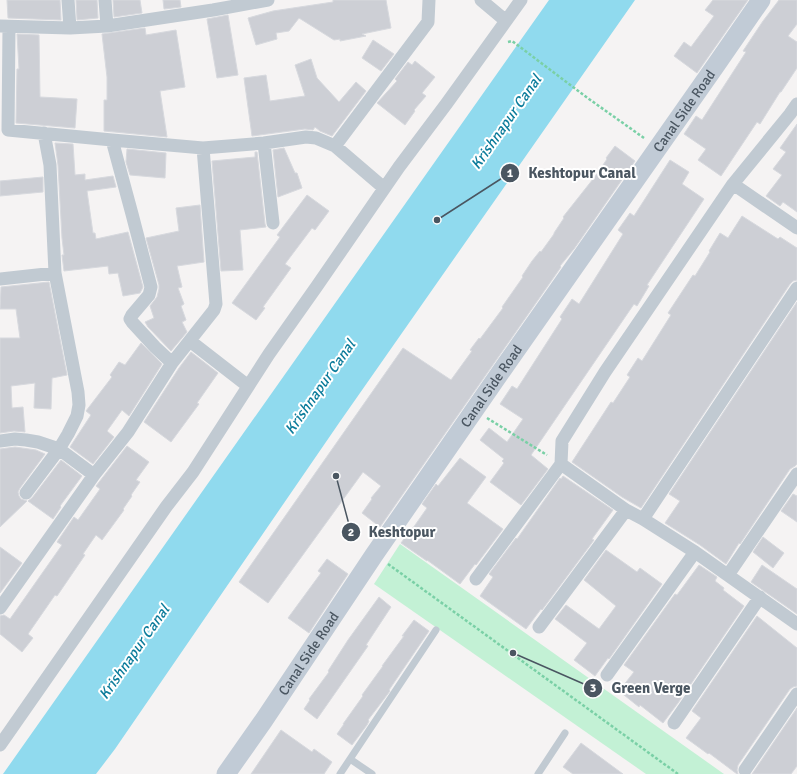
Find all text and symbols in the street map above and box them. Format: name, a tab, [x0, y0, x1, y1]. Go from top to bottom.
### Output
street label: Canal Side Road	[650, 67, 719, 155]
water label: Krishnapur Canal	[467, 70, 546, 173]
callout: Keshtopur Canal	[500, 159, 644, 186]
text: Keshtopur Canal	[528, 164, 636, 182]
text: 1	[507, 166, 514, 181]
water label: Krishnapur Canal	[281, 335, 360, 438]
street label: Canal Side Road	[457, 342, 526, 431]
callout: Keshtopur	[341, 518, 444, 545]
text: Keshtopur	[369, 523, 436, 541]
text: 2	[348, 525, 354, 540]
water label: Krishnapur Canal	[95, 600, 174, 703]
street label: Canal Side Road	[275, 609, 343, 699]
callout: Green Verge	[583, 675, 698, 702]
text: Green Verge	[611, 679, 691, 697]
text: 3	[590, 681, 596, 696]

